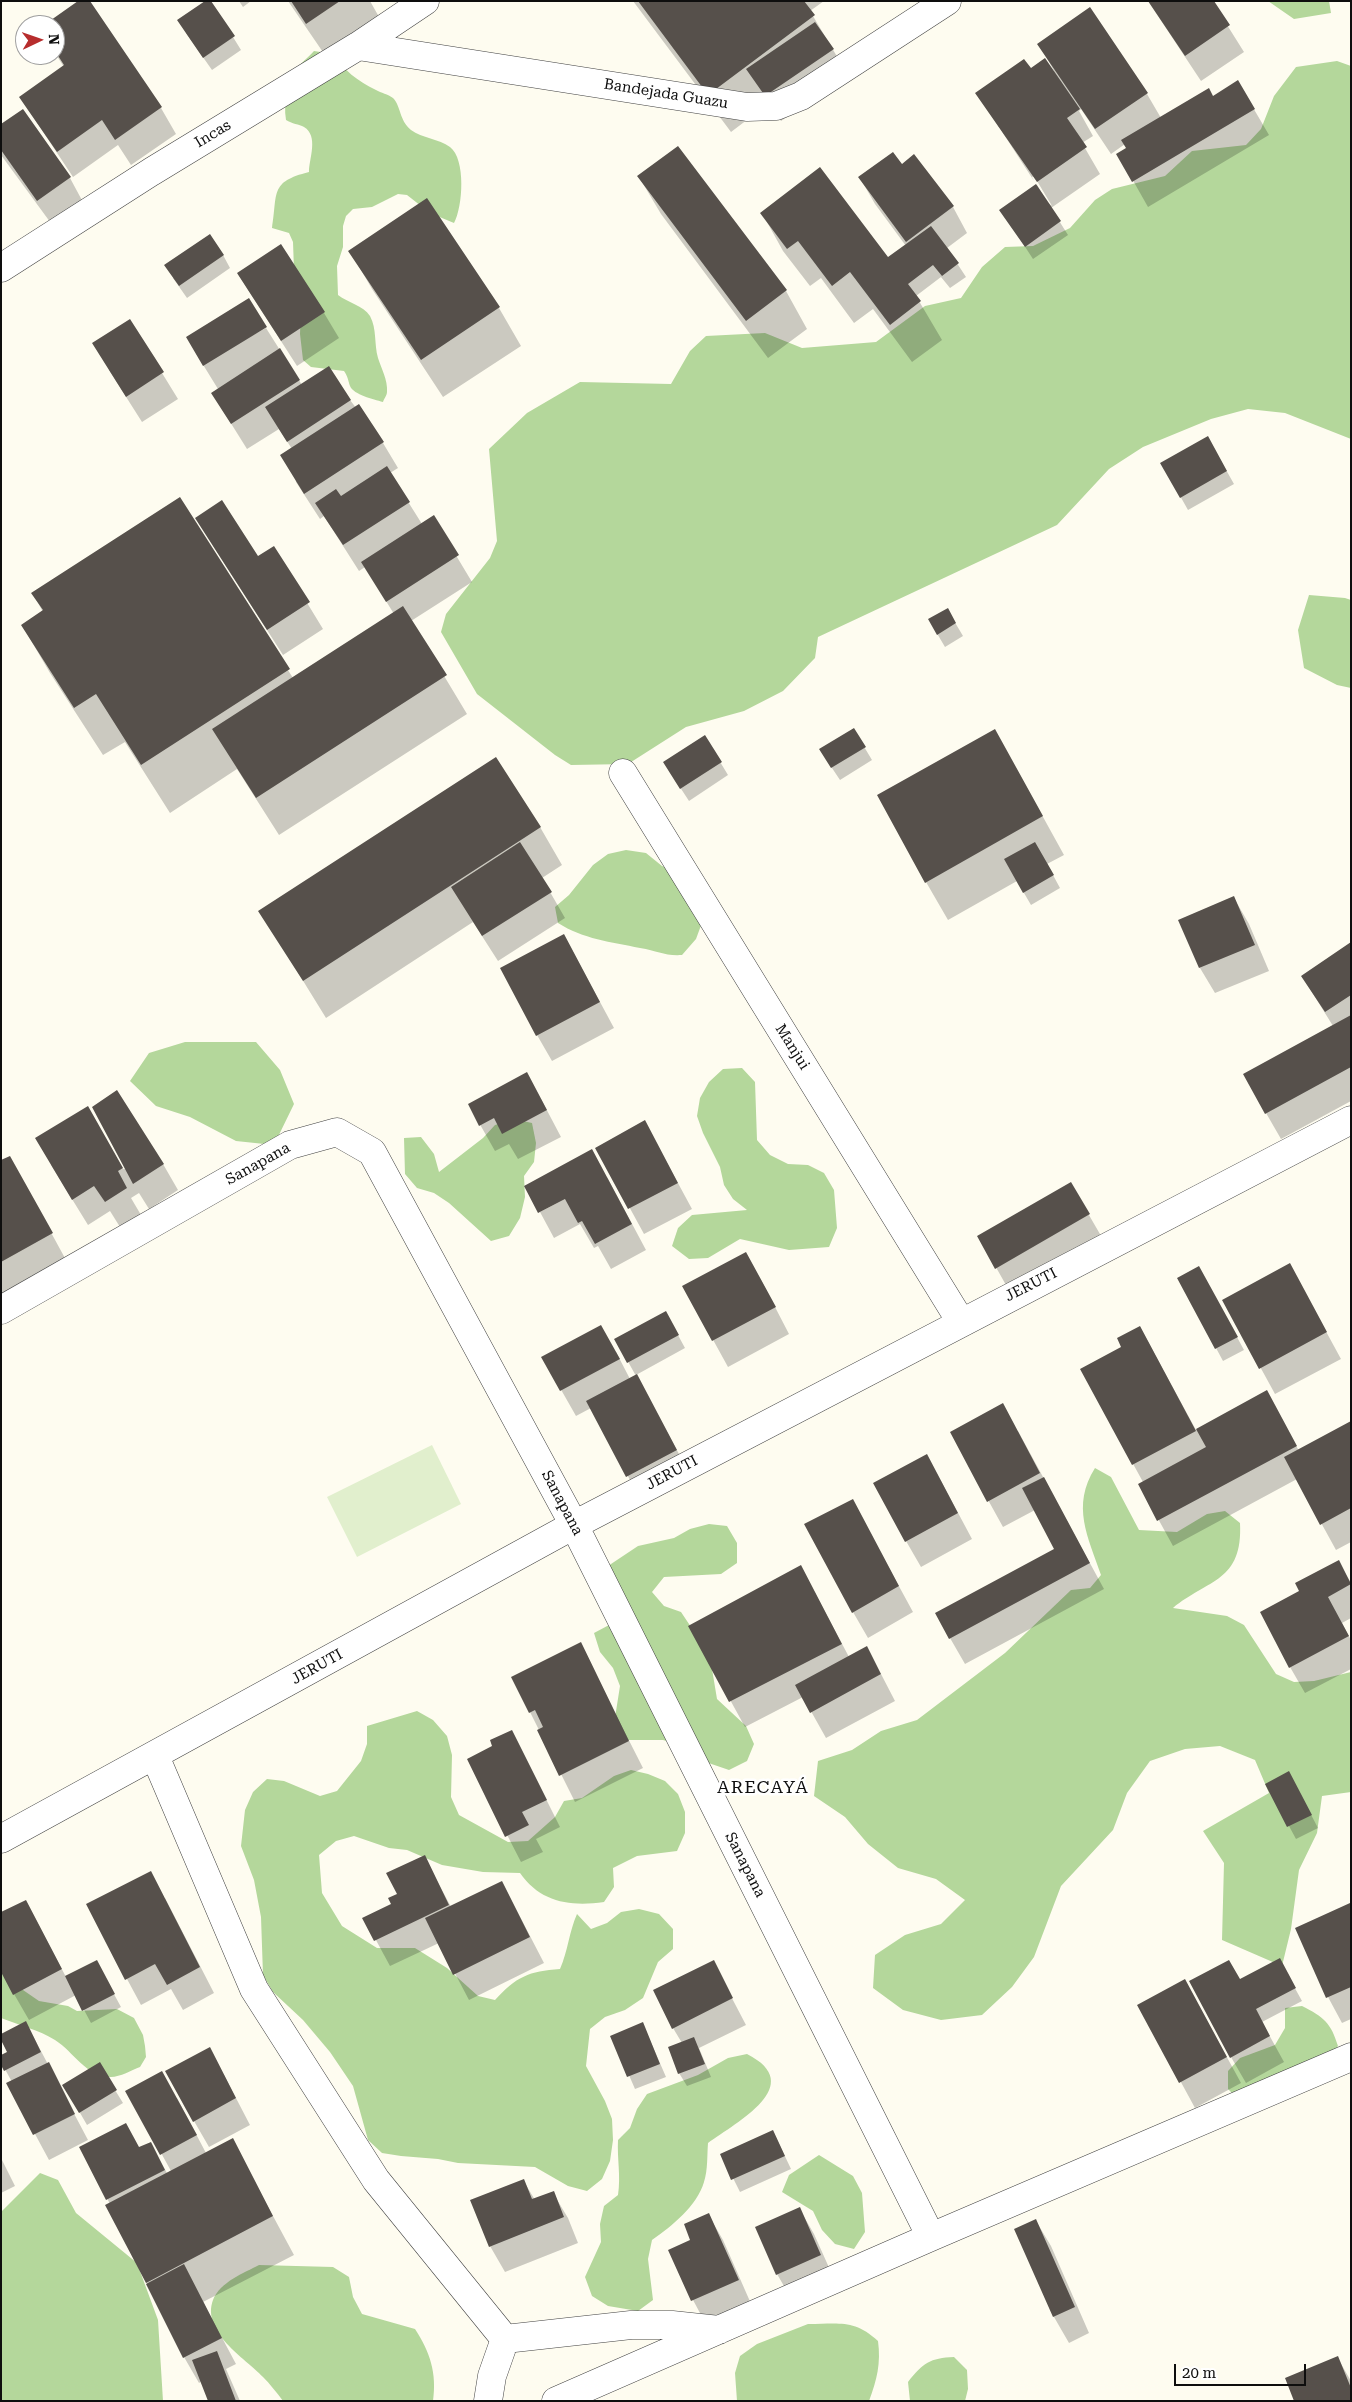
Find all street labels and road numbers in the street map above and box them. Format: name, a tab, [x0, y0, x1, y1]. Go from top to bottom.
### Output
street label: Bandejada Guazu	[603, 75, 729, 113]
street label: Incas	[192, 116, 234, 152]
street label: Manjui	[771, 1021, 813, 1073]
street label: Sanapana	[223, 1139, 293, 1189]
street label: JERUTI	[1002, 1264, 1060, 1306]
street label: JERUTI	[643, 1452, 701, 1494]
street label: Sanapana	[537, 1467, 587, 1539]
street label: JERUTI	[288, 1646, 346, 1688]
street label: Sanapana	[721, 1829, 769, 1901]

